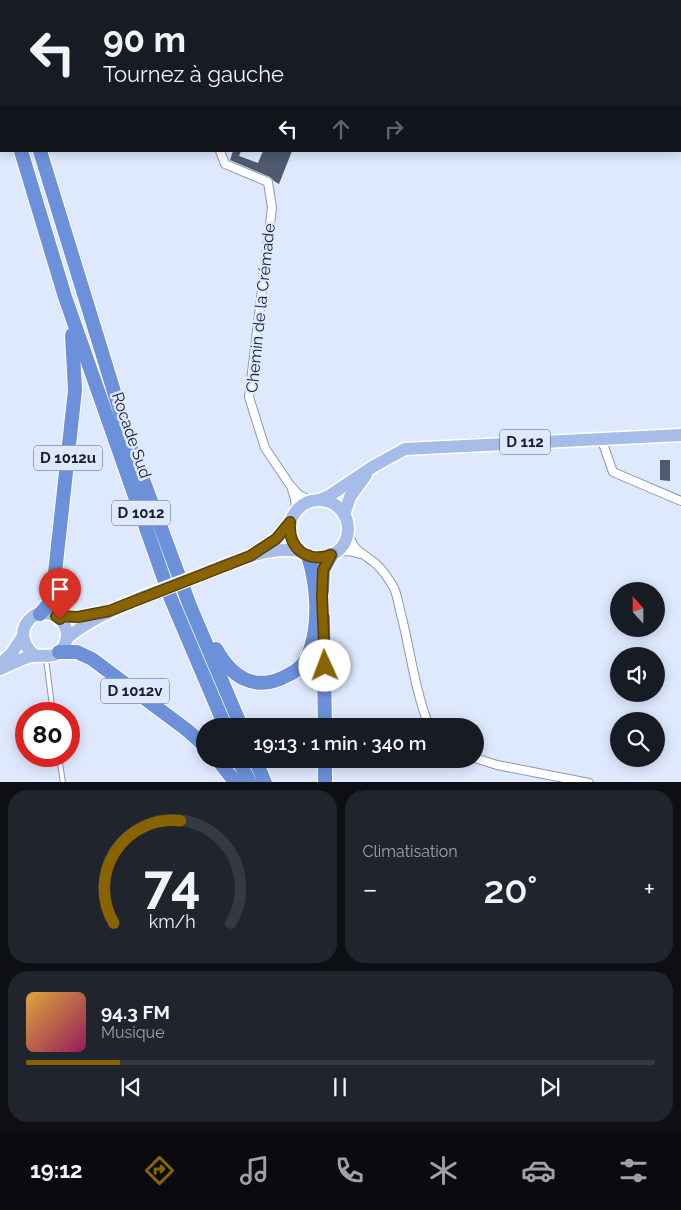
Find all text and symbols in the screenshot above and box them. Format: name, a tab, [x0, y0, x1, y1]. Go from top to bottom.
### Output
text: 90 m	[103, 19, 186, 60]
icon: left	[20, 20, 85, 85]
text: Tournez à gauche	[103, 61, 284, 87]
icon: left	[274, 115, 302, 143]
icon: ahead	[327, 115, 355, 143]
icon: right	[380, 115, 408, 143]
street label: Chemin de la Crémade	[242, 222, 279, 394]
street label: Rocade Sud	[108, 390, 155, 481]
road number: D 112	[500, 430, 550, 454]
road number: D 1012u	[34, 446, 102, 470]
road number: D 1012	[112, 500, 170, 526]
pin	[39, 568, 81, 619]
icon: arrive	[46, 575, 74, 603]
north arrow	[610, 582, 665, 638]
map controls	[610, 582, 665, 767]
position arrow	[298, 639, 350, 691]
button: sound	[610, 647, 665, 702]
road number: D 1012v	[101, 678, 169, 704]
speed limit sign: 80	[15, 702, 80, 767]
button: search	[610, 712, 665, 767]
text: 19:13 · 1 min · 340 m	[254, 732, 426, 754]
text: Climatisation	[363, 842, 458, 861]
text: 74	[144, 853, 201, 914]
text: 20°	[483, 867, 538, 912]
text: −	[363, 873, 378, 906]
text: +	[643, 873, 655, 906]
text: km/h	[149, 911, 196, 932]
text: 94.3 FM	[101, 1001, 170, 1023]
text: Musique	[101, 1023, 165, 1042]
icon: previous	[117, 1073, 145, 1101]
icon: pause	[326, 1073, 354, 1101]
icon: next	[536, 1073, 564, 1101]
icon: directions	[142, 1153, 177, 1188]
icon: music	[237, 1153, 272, 1188]
icon: phone	[332, 1153, 367, 1188]
icon: climate	[426, 1153, 461, 1188]
icon: car	[521, 1153, 556, 1188]
icon: filters	[616, 1153, 651, 1188]
text: 19:12	[30, 1157, 82, 1183]

